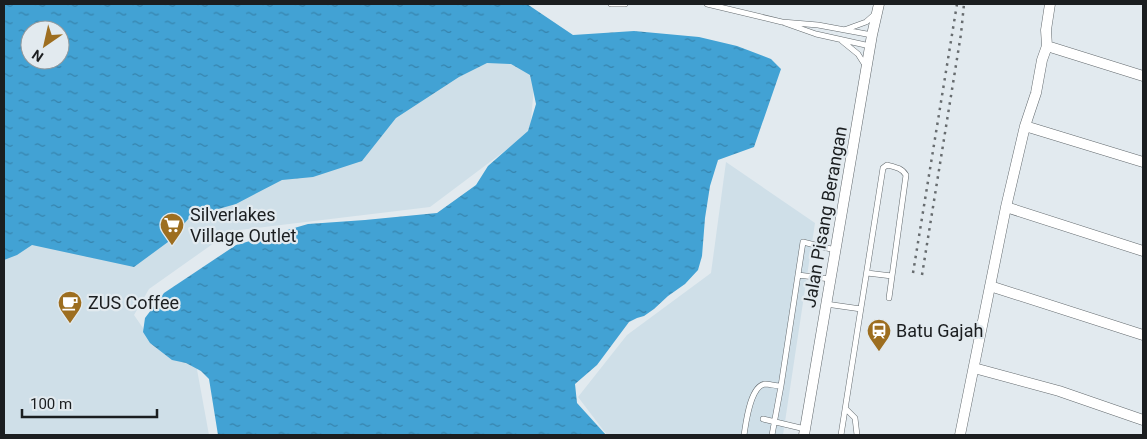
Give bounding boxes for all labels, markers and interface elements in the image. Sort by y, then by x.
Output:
north arrow [20,20,70,70]
text: N [29,46,46,65]
street label: Jalan Pisang Berangan [798,125,851,309]
place label: Silverlakes Village Outlet [190,204,297,246]
supermarket icon: Silverlakes Village Outlet [159,212,185,246]
cafe icon: ZUS Coffee [57,290,83,324]
place label: ZUS Coffee [88,292,179,313]
station icon: Batu Gajah [866,318,892,352]
place label: Batu Gajah [896,320,983,341]
scale bar [22,386,158,418]
text: 100 m [30,395,72,413]

